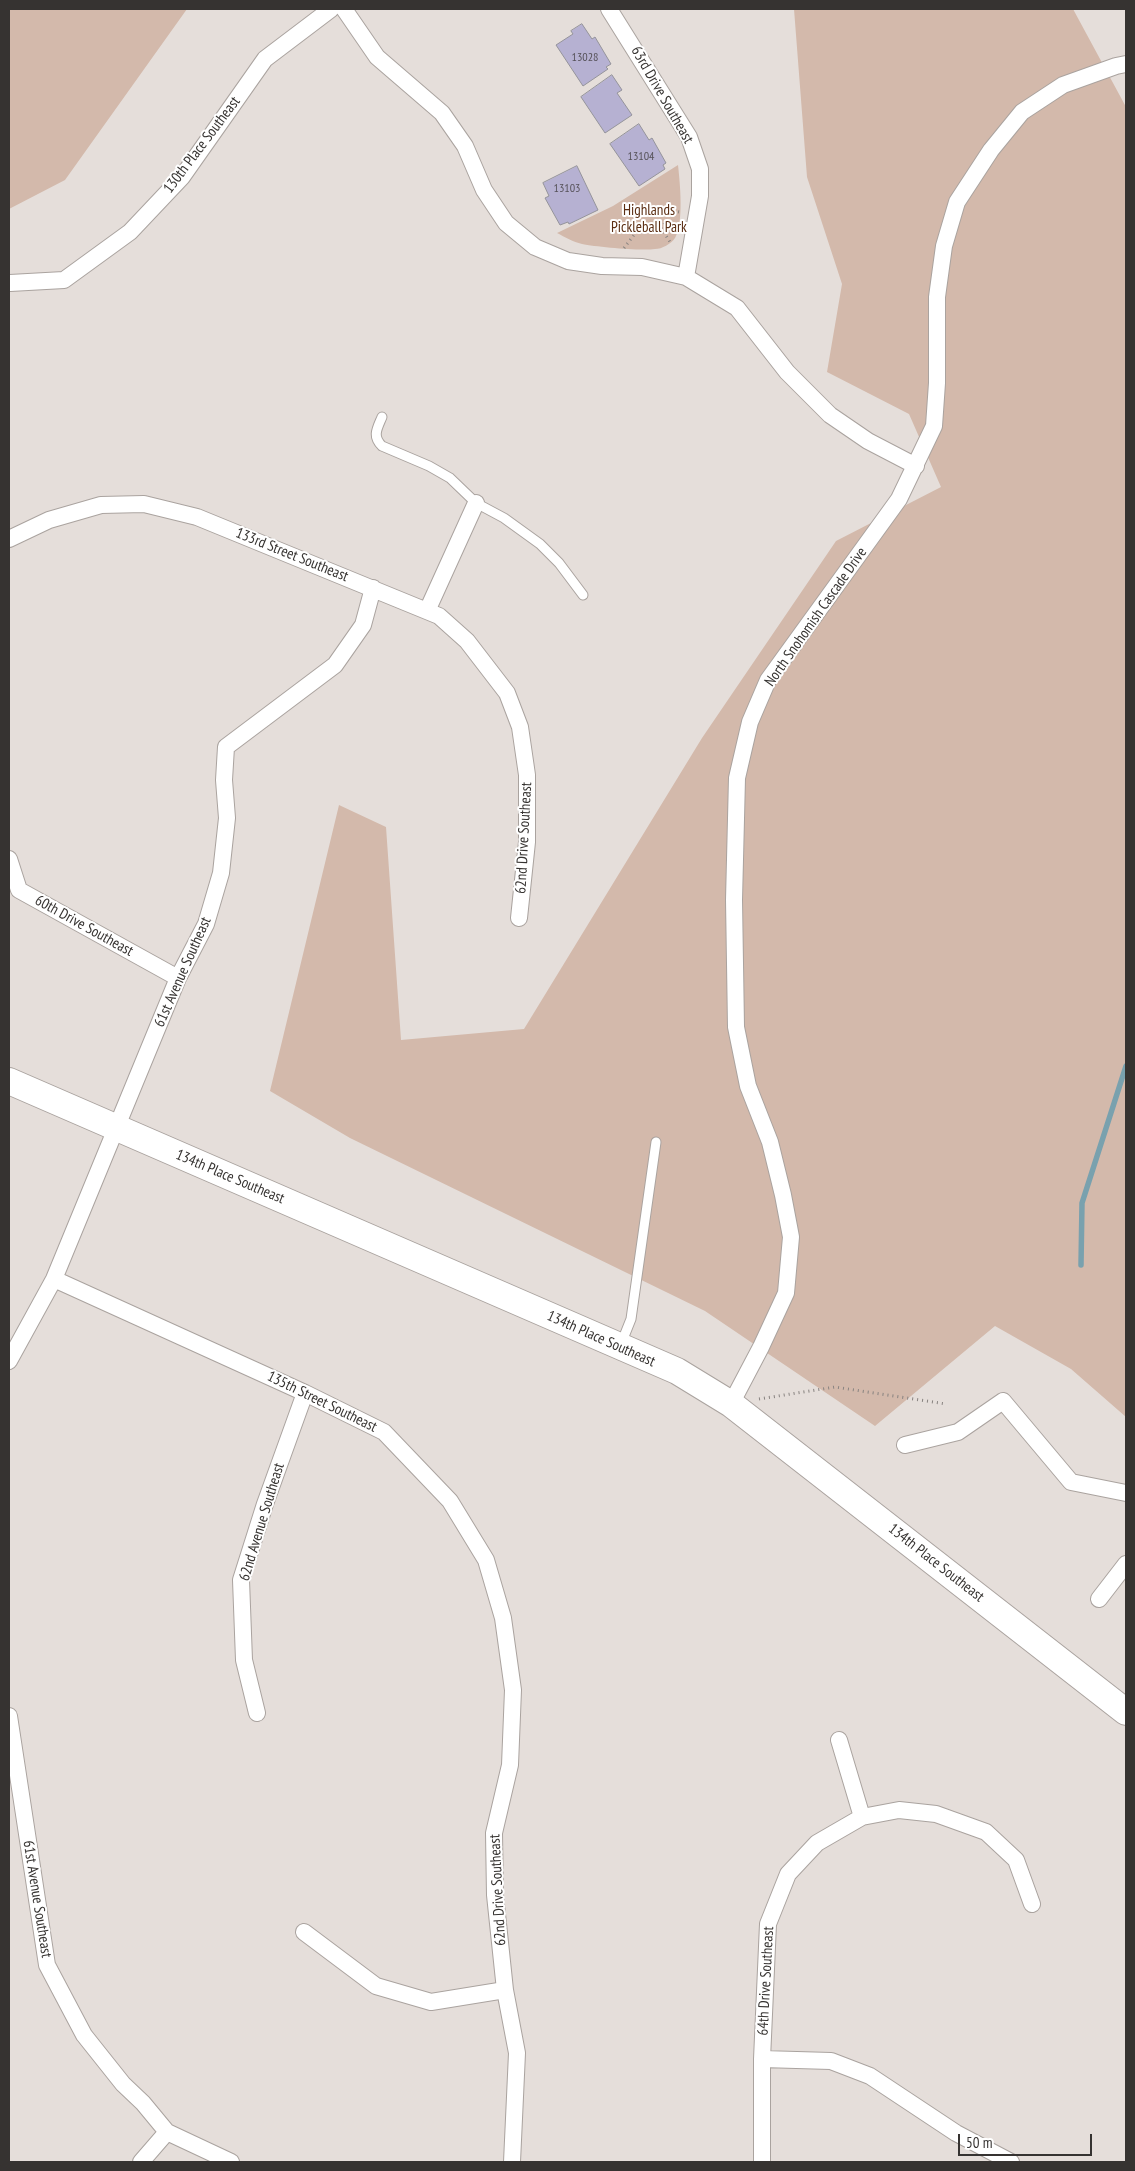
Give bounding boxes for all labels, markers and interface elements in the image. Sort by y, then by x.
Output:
street label: 63rd Drive Southeast [627,43,697,147]
house number: 13028 [572,51,598,65]
street label: 130th Place Southeast [160,93,244,197]
house number: 13104 [628,150,654,164]
house number: 13103 [554,182,580,196]
park label: Highlands Pickleball Park [611,202,687,237]
street label: 133rd Street Southeast [233,524,351,586]
street label: North Snohomish Cascade Drive [761,544,871,690]
street label: 62nd Drive Southeast [512,782,536,894]
street label: 60th Drive Southeast [32,892,136,960]
street label: 61st Avenue Southeast [151,914,215,1030]
street label: 134th Place Southeast [173,1146,287,1208]
street label: 134th Place Southeast [544,1307,658,1371]
street label: 135th Street Southeast [264,1368,380,1436]
street label: 62nd Avenue Southeast [236,1461,288,1583]
street label: 134th Place Southeast [885,1520,987,1606]
street label: 62nd Drive Southeast [486,1834,510,1946]
street label: 61st Avenue Southeast [19,1839,55,1959]
street label: 64th Drive Southeast [754,1926,778,2036]
scale bar [960,2124,1094,2156]
text: 50 m [966,2133,992,2152]

